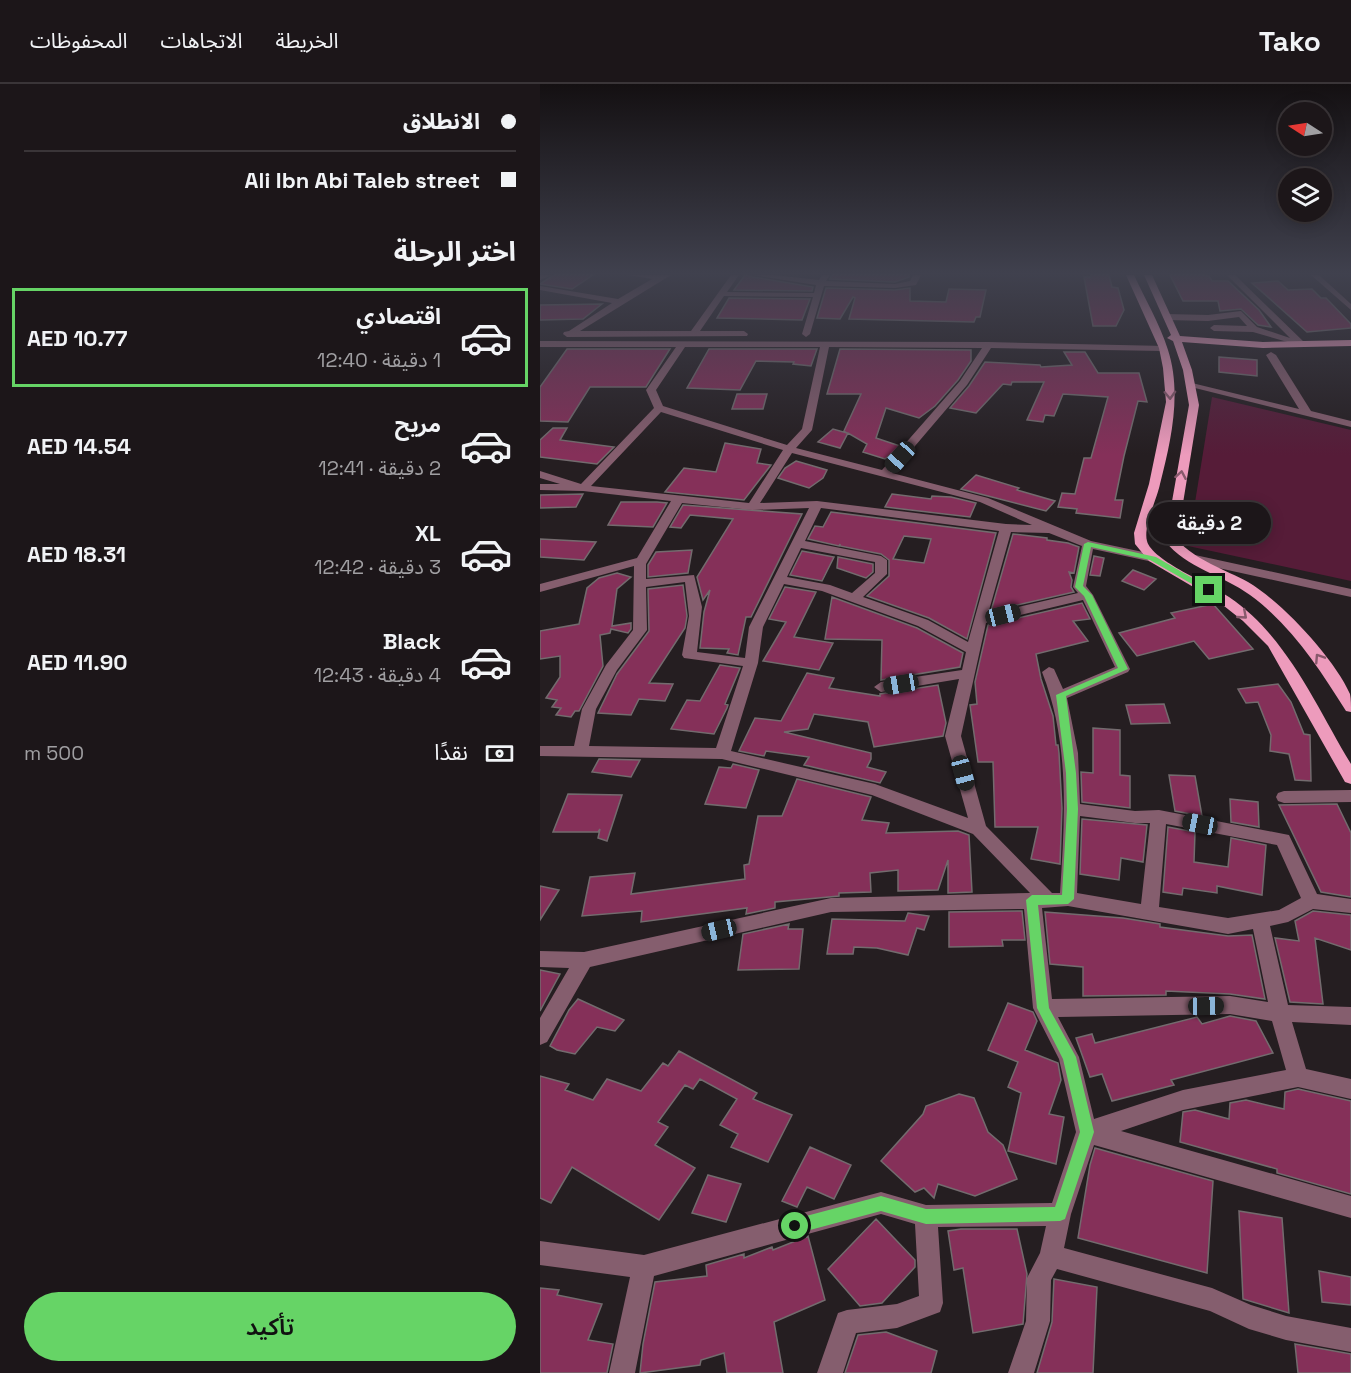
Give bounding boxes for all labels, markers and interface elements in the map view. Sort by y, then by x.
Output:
text: Tako [1259,23,1321,59]
text: المحفوظات [30,27,127,54]
text: الاتجاهات [160,27,242,54]
text: الخريطة [275,27,338,54]
north arrow [1278,102,1332,156]
map controls [1278,102,1332,222]
text: الانطلاق [403,107,480,135]
text: Ali Ibn Abi Taleb street [245,166,480,194]
button: layers [1278,168,1332,222]
text: اختر الرحلة [394,234,516,269]
text: اقتصادي [356,302,441,330]
icon: car [459,311,513,365]
text: AED 10.77 [27,324,128,352]
text: 1 دقيقة · 12:40 [317,347,441,373]
one-way arrow [1163,390,1176,399]
text: مريح [395,410,441,438]
icon: car [459,419,513,473]
text: AED 14.54 [27,432,131,460]
car [881,438,919,476]
text: 2 دقيقة · 12:41 [318,455,441,481]
one-way arrow [1175,471,1187,480]
callout: 2 دقيقة [1148,503,1270,545]
text: 2 دقيقة [1177,510,1242,536]
text: XL [415,519,441,547]
icon: car [459,527,513,581]
text: AED 18.31 [27,540,126,568]
text: 3 دقيقة · 12:42 [314,554,441,580]
route end [1195,576,1222,603]
car [983,602,1023,628]
one-way arrow [1236,608,1247,619]
text: Black [383,627,441,655]
icon: car [459,635,513,689]
text: AED 11.90 [27,648,128,676]
one-way arrow [1316,653,1327,664]
text: 4 دقيقة · 12:43 [314,662,441,688]
car [882,672,920,696]
icon: cash [483,737,516,770]
text: نقدًا [434,738,468,766]
text: 500 m [24,740,84,766]
car [950,753,976,793]
car [1181,812,1219,836]
car [699,917,739,943]
car [1188,997,1224,1015]
route start [781,1212,808,1239]
button: تأكيد [24,1292,516,1361]

